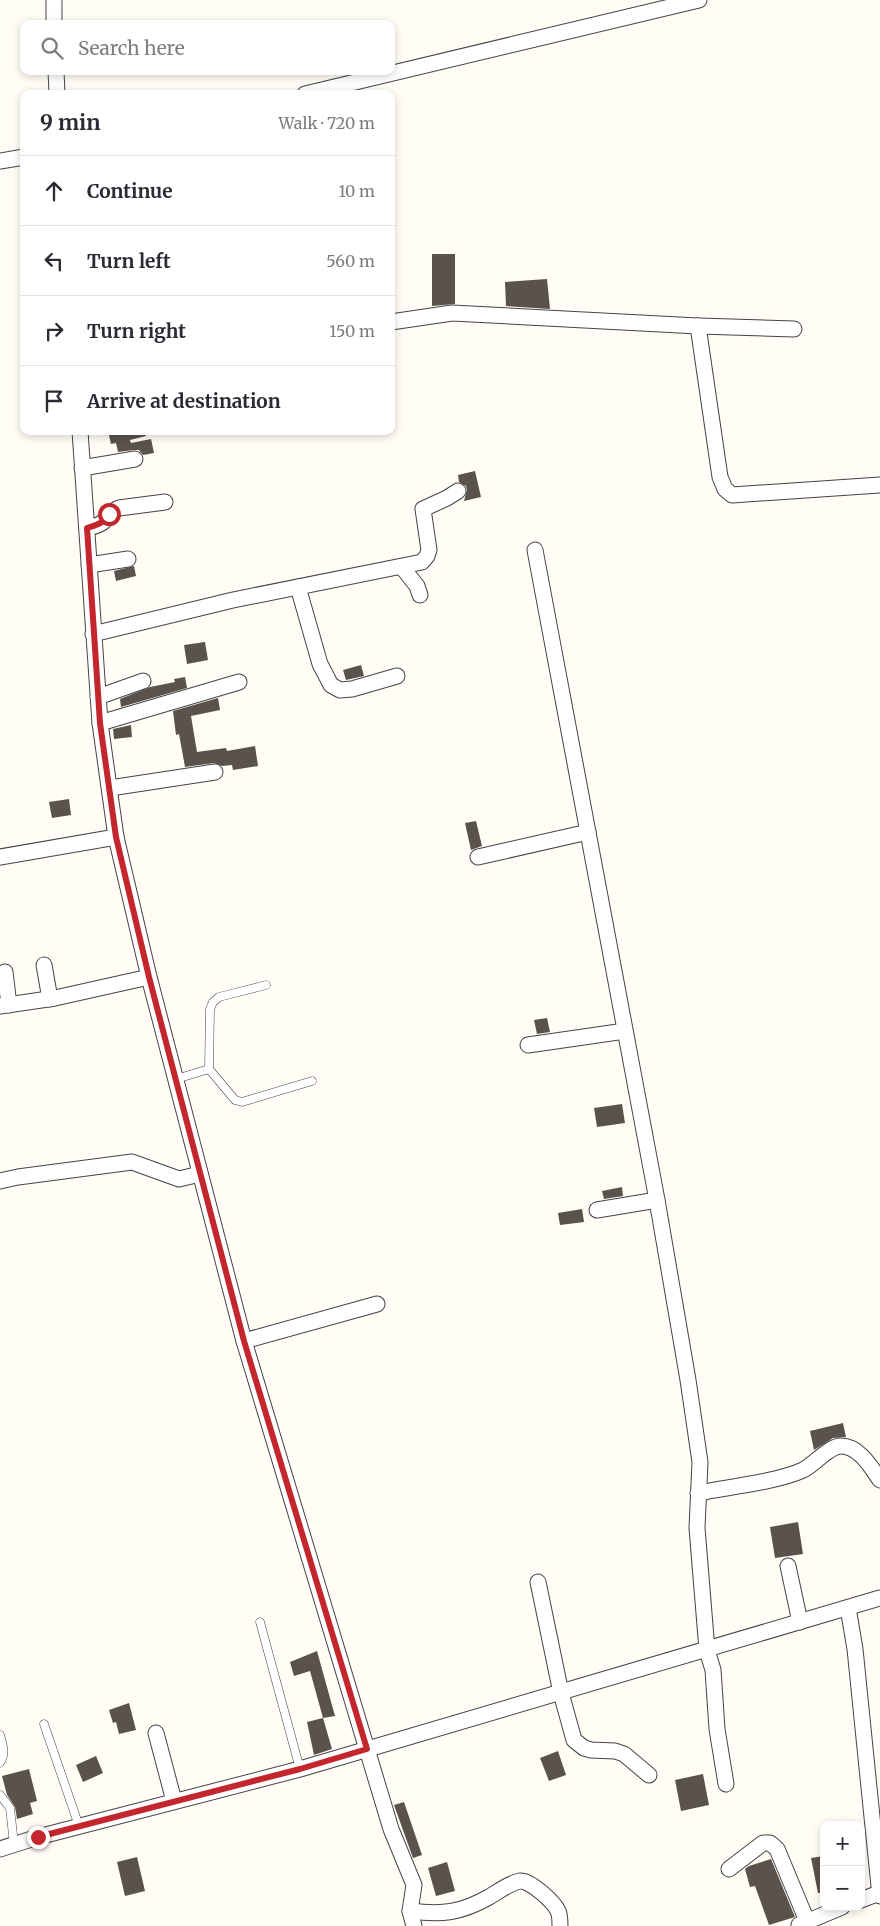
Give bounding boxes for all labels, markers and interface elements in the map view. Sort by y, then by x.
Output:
search box [20,20,395,75]
icon: search [38,34,66,62]
text: Search here [78,36,185,60]
text: 9 min [40,109,100,136]
text: Walk · 720 m [278,113,375,133]
icon: ahead [40,177,68,205]
text: Continue [87,179,173,203]
text: 10 m [338,181,375,201]
icon: left [40,247,68,275]
text: Turn left [87,249,171,273]
text: 560 m [326,251,375,271]
icon: right [40,317,68,345]
text: Turn right [87,319,186,343]
text: 150 m [329,321,375,341]
icon: arrive [40,387,68,415]
text: Arrive at destination [87,389,281,413]
route start [98,503,121,526]
map controls [820,1821,865,1911]
button: + [820,1821,865,1866]
route end [27,1826,50,1849]
button: − [820,1866,865,1911]

